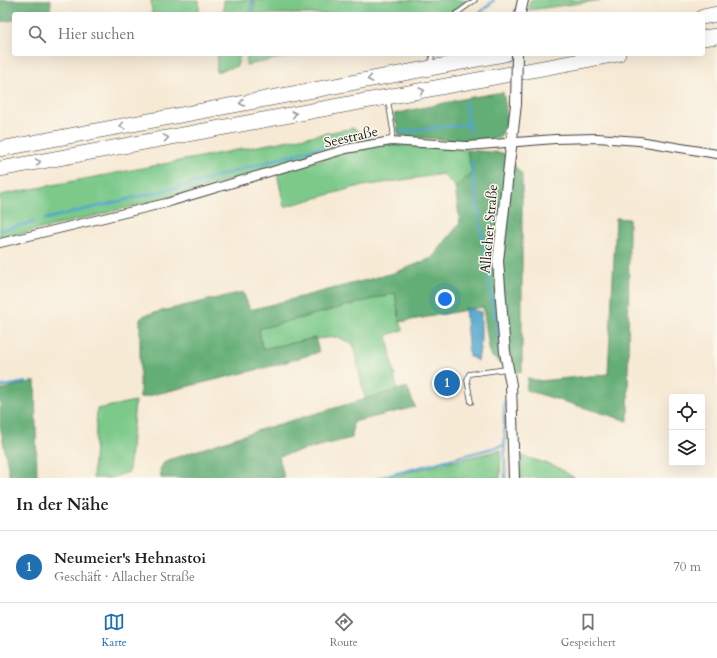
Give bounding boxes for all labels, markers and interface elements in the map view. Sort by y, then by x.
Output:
search box [12,12,705,56]
icon: search [26,23,48,45]
text: Hier suchen [58,24,135,44]
one-way arrow [367,74,373,83]
one-way arrow [419,87,425,95]
one-way arrow [239,98,245,107]
one-way arrow [291,111,297,119]
one-way arrow [119,121,125,129]
street label: Seestraße [322,122,380,152]
one-way arrow [163,134,169,143]
one-way arrow [35,158,41,166]
street label: Allacher Straße [476,183,502,275]
your location [435,289,455,309]
pin: 1 [434,368,460,398]
map controls [669,394,705,466]
button: locate [669,394,705,430]
button: layers [669,430,705,466]
text: In der Nähe [16,493,109,516]
text: Neumeier's Hehnastoi [54,548,206,568]
text: 1 [26,558,32,576]
text: 70 m [673,558,701,576]
text: Geschäft · Allacher Straße [54,568,195,586]
tab: Karte [101,611,127,650]
tab: Route [330,611,358,650]
tab: Gespeichert [561,611,616,650]

